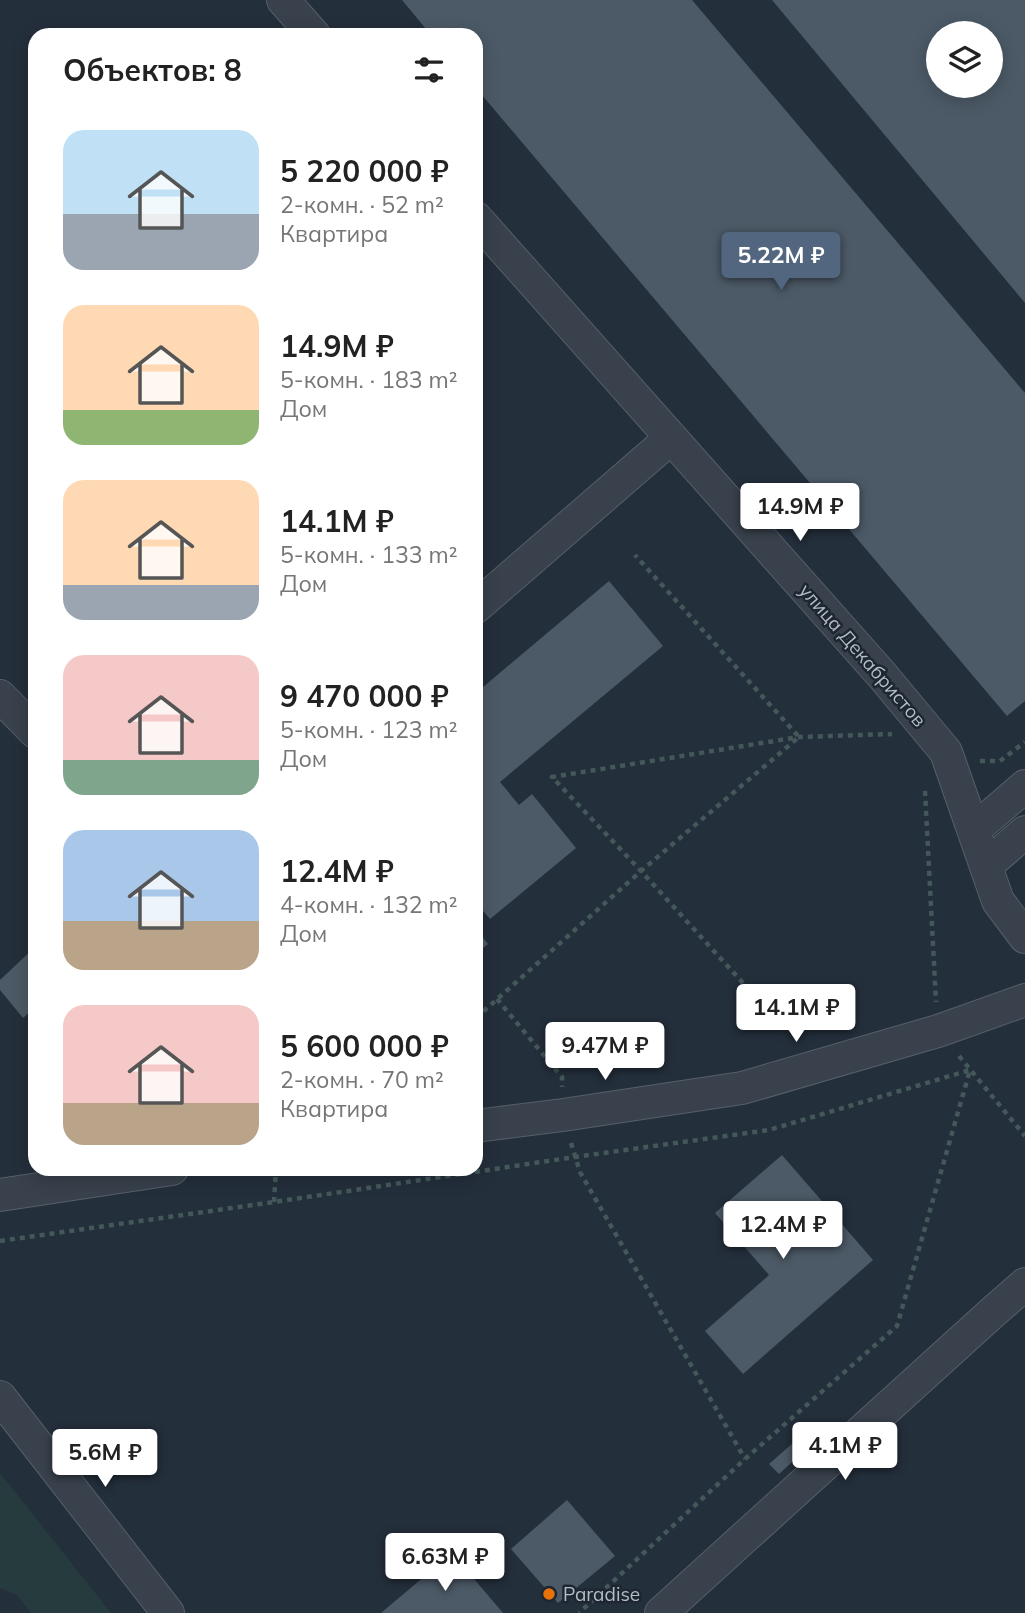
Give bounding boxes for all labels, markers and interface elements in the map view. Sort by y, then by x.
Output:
map controls [926,21,1003,98]
button: layers [926,21,1003,98]
text: Объектов: 8 [63,51,242,89]
icon: filters [410,51,448,89]
text: 5 220 000 ₽ [280,152,449,190]
icon: home [119,158,203,242]
text: 2-комн. · 52 m² [280,190,444,219]
text: Квартира [280,219,388,248]
pin: 5.22M ₽ [716,232,846,292]
text: 5.22M ₽ [737,240,825,269]
text: 14.9M ₽ [280,327,394,365]
icon: home [119,333,203,417]
text: 5-комн. · 183 m² [280,365,458,394]
text: Дом [280,394,327,423]
pin: 14.9M ₽ [735,484,865,543]
text: 14.9M ₽ [756,491,844,520]
text: 14.1M ₽ [280,502,394,540]
icon: home [119,508,203,592]
text: 5-комн. · 133 m² [280,540,458,569]
text: Дом [280,569,327,598]
street label: улица Декабристов [794,579,932,731]
text: 9 470 000 ₽ [280,677,449,715]
icon: home [119,683,203,767]
text: 5-комн. · 123 m² [280,715,458,744]
text: Дом [280,744,327,773]
text: 12.4M ₽ [280,852,394,890]
icon: home [119,858,203,942]
text: 4-комн. · 132 m² [280,890,458,919]
text: Дом [280,919,327,948]
pin: 14.1M ₽ [731,984,861,1044]
text: 14.1M ₽ [752,992,840,1021]
pin: 9.47M ₽ [540,1023,670,1082]
text: 5 600 000 ₽ [280,1027,449,1065]
text: 9.47M ₽ [561,1030,649,1059]
icon: home [119,1033,203,1117]
text: 2-комн. · 70 m² [280,1065,444,1094]
text: Квартира [280,1094,388,1123]
pin: 12.4M ₽ [718,1202,848,1261]
text: 12.4M ₽ [739,1209,827,1238]
pin: 4.1M ₽ [788,1422,902,1482]
pin: 5.6M ₽ [48,1430,162,1489]
text: 4.1M ₽ [808,1430,882,1459]
text: 5.6M ₽ [68,1437,142,1466]
pin: 6.63M ₽ [380,1534,510,1593]
text: 6.63M ₽ [401,1541,489,1570]
place label: Paradise [563,1582,640,1606]
marker: Paradise [541,1586,557,1602]

